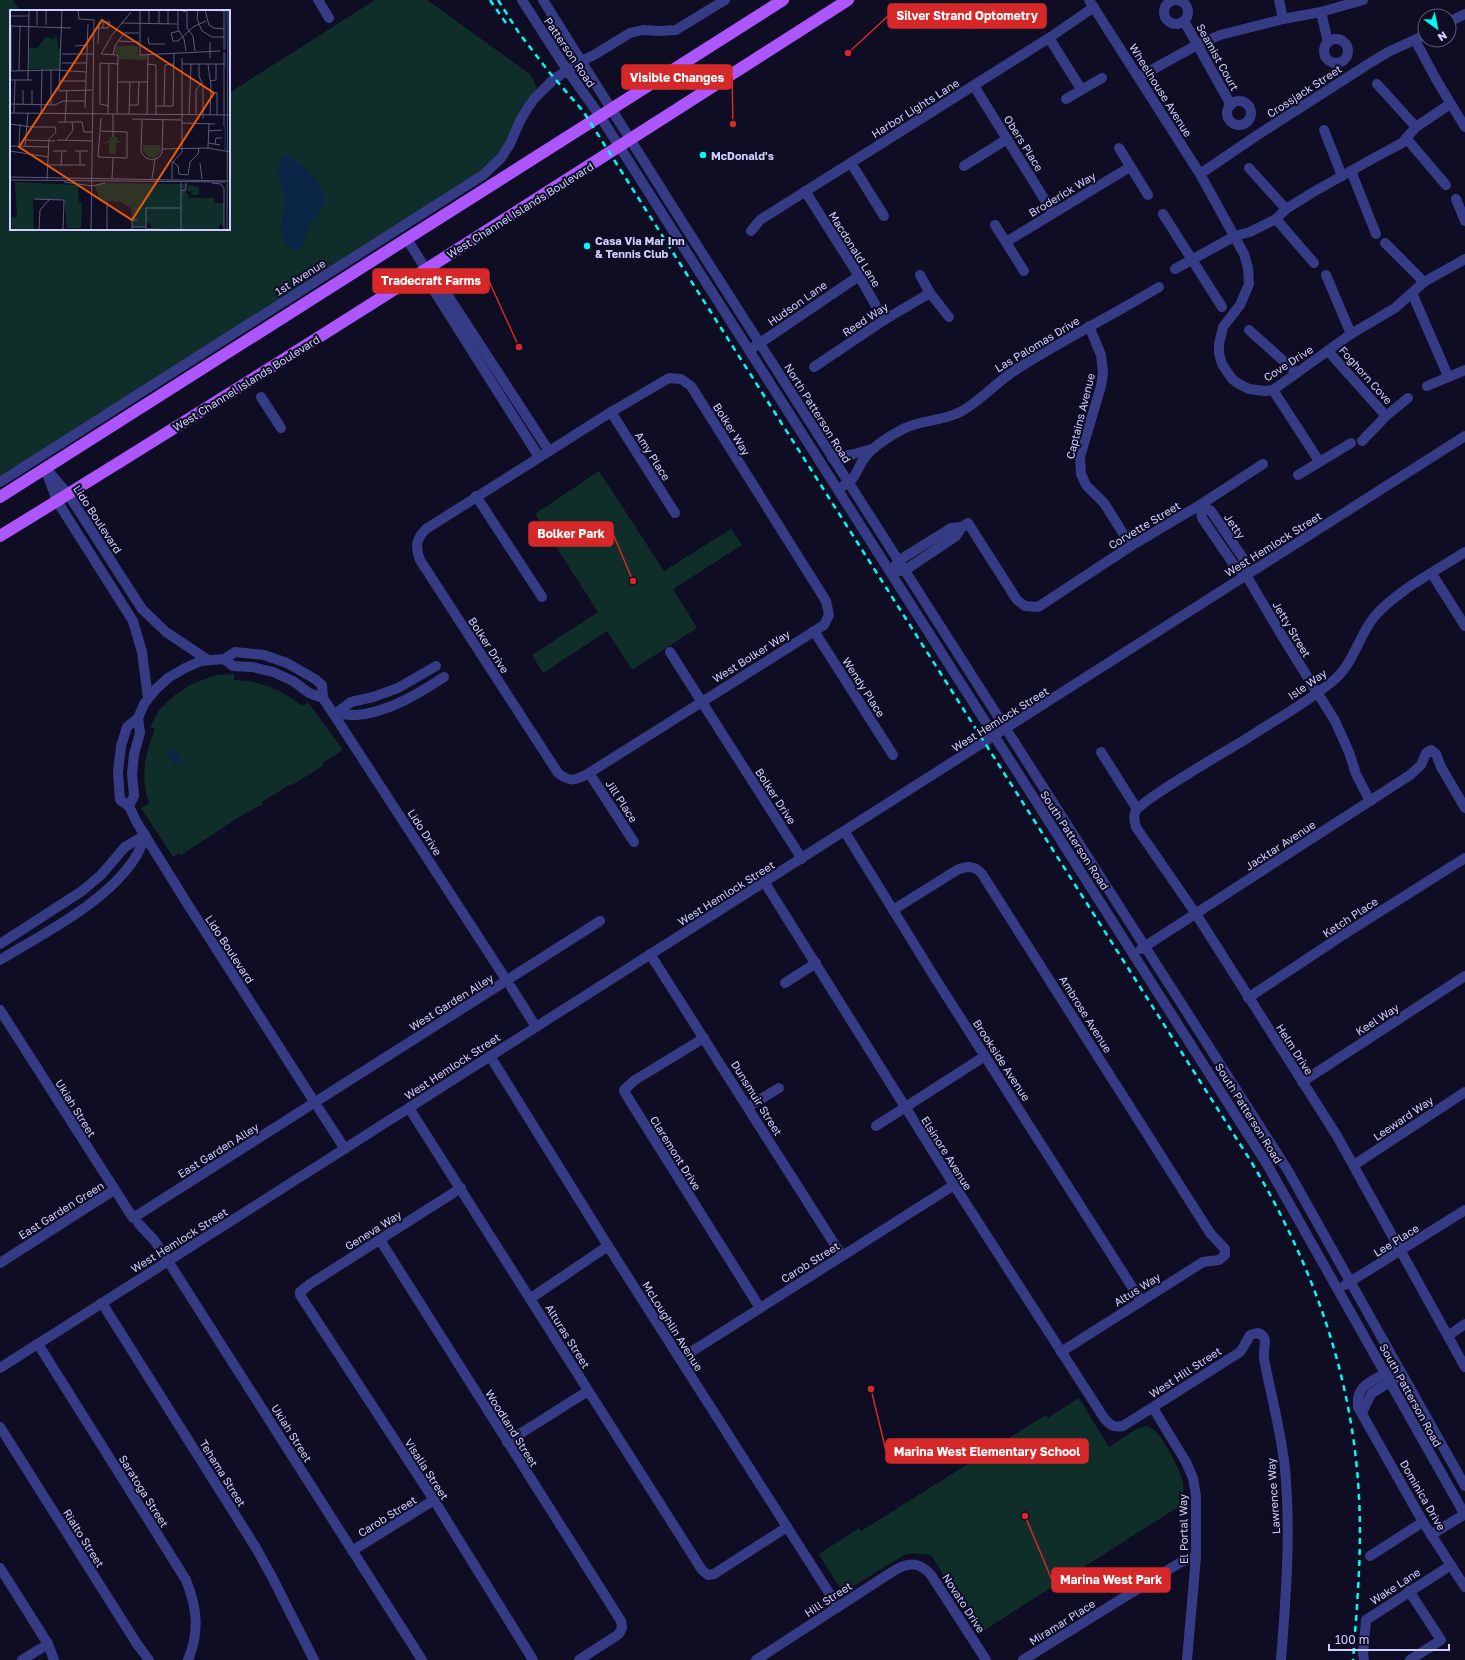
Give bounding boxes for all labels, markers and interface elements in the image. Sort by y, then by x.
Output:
callout: Silver Strand Optometry [888,4,1046,28]
text: Silver Strand Optometry [896,8,1039,23]
north arrow [1417,8,1457,48]
inset map [10,10,230,230]
street label: Patterson Road [542,15,598,89]
street label: Seamist Court [1194,21,1242,93]
text: N [1436,29,1450,45]
street label: Wheelhouse Avenue [1127,41,1195,139]
street label: Crossjack Street [1264,62,1344,120]
callout: Visible Changes [622,65,732,89]
text: Visible Changes [630,70,724,85]
street label: Harbor Lights Lane [869,76,961,140]
street label: Obers Place [1002,113,1046,173]
place label: McDonald's [711,149,774,162]
marker: McDonald's [698,150,708,160]
street label: West Channel Islands Boulevard [444,159,596,261]
street label: Broderick Way [1026,169,1098,219]
street label: Macdonald Lane [827,209,883,289]
place label: Casa Via Mar Inn & Tennis Club [595,234,685,260]
marker: Casa Via Mar Inn & Tennis Club [582,241,592,251]
street label: 1st Avenue [272,256,328,298]
callout: Tradecraft Farms [373,269,489,293]
text: Tradecraft Farms [381,273,481,288]
street label: Hudson Lane [765,278,829,328]
street label: Reed Way [840,299,890,339]
street label: Las Palomas Drive [992,314,1082,374]
street label: West Channel Islands Boulevard [170,332,322,434]
street label: Cove Drive [1261,342,1315,384]
street label: Foghorn Cove [1337,343,1395,407]
street label: North Patterson Road [782,361,854,465]
street label: Captains Avenue [1063,372,1097,460]
street label: Bolker Way [711,400,753,458]
street label: Amy Place [633,429,673,483]
street label: Lido Boulevard [71,483,125,555]
street label: Corvette Street [1106,498,1182,552]
street label: West Hemlock Street [1222,509,1324,579]
street label: Jetty [1222,511,1248,541]
callout: Bolker Park [529,522,613,546]
text: Bolker Park [537,526,605,541]
street label: Jetty Street [1270,599,1314,659]
street label: Bolker Drive [466,615,512,675]
street label: West Bolker Way [710,627,792,685]
street label: Wendy Place [840,655,888,719]
street label: Isle Way [1285,666,1329,702]
street label: West Hemlock Street [949,684,1051,754]
street label: Bolker Drive [753,766,799,826]
street label: Jill Place [603,777,641,825]
street label: South Patterson Road [1038,788,1112,892]
street label: Lido Drive [405,806,445,858]
street label: Jacktar Avenue [1242,817,1318,873]
street label: West Hemlock Street [675,858,777,928]
street label: Ketch Place [1320,894,1380,940]
street label: Lido Boulevard [203,913,257,985]
street label: West Garden Alley [407,971,495,1033]
street label: Ambrose Avenue [1057,973,1115,1055]
street label: Keel Way [1353,1000,1401,1038]
street label: Brookside Avenue [971,1017,1033,1103]
street label: Helm Drive [1274,1021,1316,1077]
street label: West Hemlock Street [402,1030,502,1102]
street label: Dunsmuir Street [729,1058,785,1138]
street label: South Patterson Road [1213,1061,1285,1165]
street label: Ukiah Street [53,1077,99,1139]
street label: Leeward Way [1370,1093,1436,1143]
street label: Claremont Drive [648,1113,704,1193]
street label: Elsinore Avenue [919,1114,975,1192]
street label: East Garden Alley [175,1120,261,1180]
street label: East Garden Green [16,1179,106,1241]
street label: West Hemlock Street [128,1205,230,1275]
street label: Geneva Way [342,1207,404,1253]
street label: Lee Place [1371,1221,1421,1259]
street label: Carob Street [778,1239,842,1285]
street label: Altus Way [1111,1270,1163,1308]
street label: McLoughlin Avenue [640,1279,706,1373]
street label: Alturas Street [543,1302,593,1370]
street label: South Patterson Road [1377,1341,1445,1449]
street label: West Hill Street [1147,1344,1223,1400]
street label: Woodland Street [483,1387,541,1469]
street label: Ukiah Street [269,1402,315,1464]
street label: Visalia Street [402,1436,452,1502]
street label: Tehama Street [197,1437,249,1509]
callout: Marina West Elementary School [886,1439,1088,1463]
text: Marina West Elementary School [894,1444,1080,1459]
street label: Saratoga Street [117,1452,171,1530]
street label: Lawrence Way [1264,1458,1282,1534]
street label: Dominica Drive [1398,1458,1448,1532]
street label: Carob Street [355,1493,419,1539]
street label: El Portal Way [1176,1494,1190,1564]
street label: Rialto Street [61,1506,107,1570]
street label: Wake Lane [1367,1565,1423,1607]
callout: Marina West Park [1052,1568,1170,1592]
street label: Novato Drive [940,1571,988,1635]
text: Marina West Park [1060,1572,1162,1587]
street label: Hill Street [802,1579,854,1619]
street label: Miramar Place [1027,1597,1097,1647]
scale bar [1329,1626,1449,1652]
text: 100 m [1335,1632,1369,1647]

